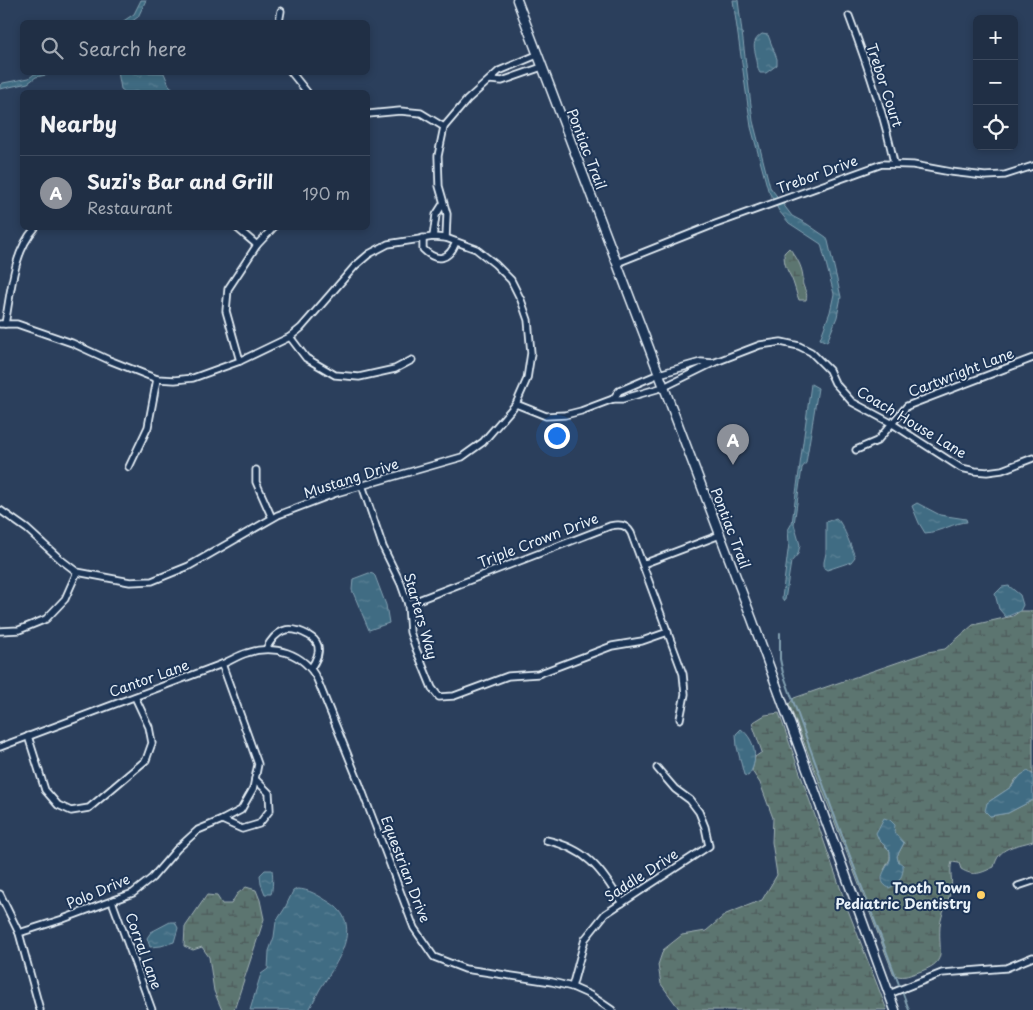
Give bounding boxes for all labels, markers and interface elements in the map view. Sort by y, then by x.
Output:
map controls [973,15,1018,150]
button: + [973,15,1018,60]
search box [20,20,370,75]
icon: search [38,34,66,62]
text: Search here [78,34,187,62]
street label: Trebor Court [862,40,909,130]
button: − [973,60,1018,105]
street label: Pontiac Trail [562,105,612,193]
button: locate [973,105,1018,150]
text: Nearby [40,107,117,139]
street label: Trebor Drive [774,150,860,198]
text: Suzi's Bar and Grill [87,167,273,195]
text: A [50,181,62,205]
text: 190 m [302,181,350,205]
text: Restaurant [87,195,173,219]
street label: Cartwright Lane [905,342,1017,402]
street label: Coach House Lane [853,381,971,463]
your location [544,423,570,449]
pin: A [717,424,749,465]
street label: Mustang Drive [301,453,401,503]
street label: Pontiac Trail [706,484,756,572]
street label: Triple Crown Drive [475,507,601,573]
street label: Starters Way [399,570,443,662]
street label: Cantor Lane [106,654,192,702]
street label: Equestrian Drive [376,812,436,926]
street label: Saddle Drive [600,843,682,907]
street label: Polo Drive [63,868,133,914]
place label: Tooth Town Pediatric Dentistry [835,877,971,914]
marker: Tooth Town Pediatric Dentistry [975,889,987,901]
street label: Corral Lane [120,910,168,993]

